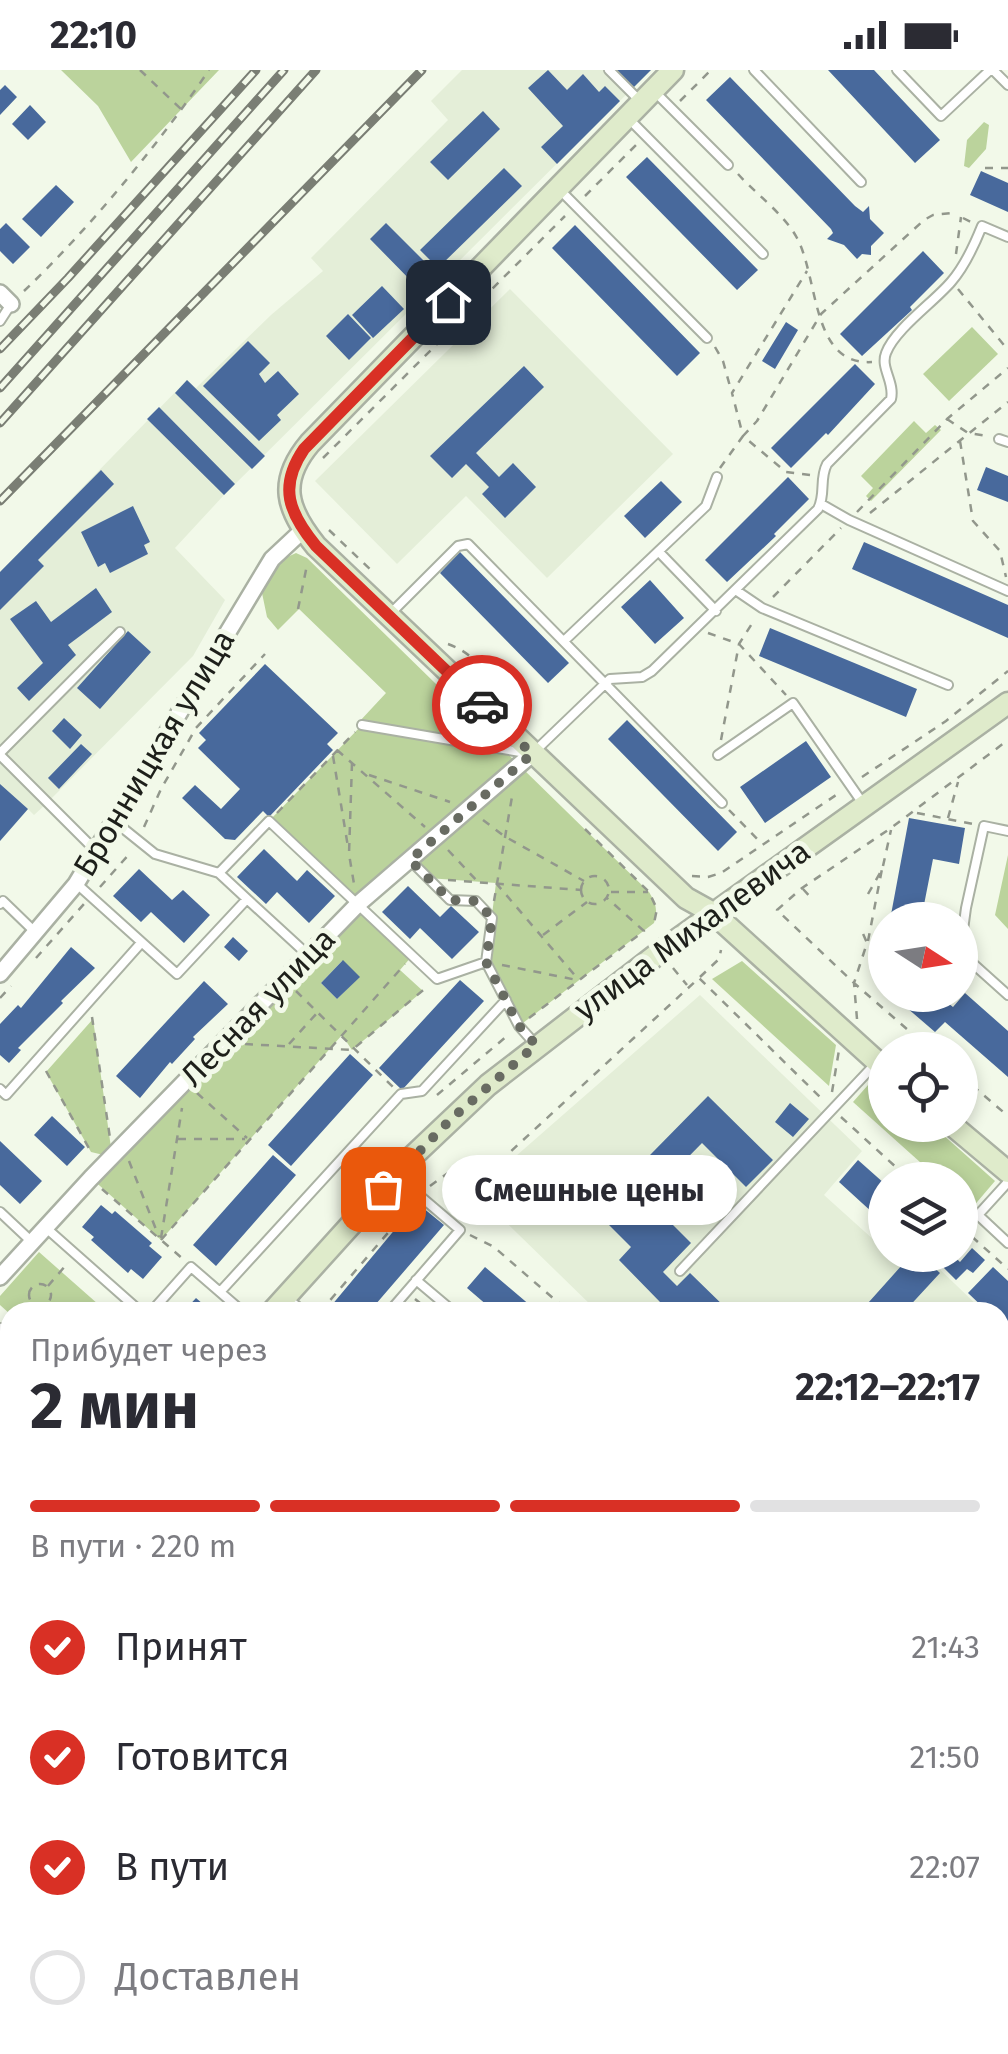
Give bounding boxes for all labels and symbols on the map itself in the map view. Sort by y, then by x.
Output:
pin [406,260,491,345]
street label: Бронницкая улица [65,623,243,883]
courier [432,655,532,755]
street label: улица Михалевича [567,832,817,1028]
north arrow [868,902,978,1012]
street label: Лесная улица [173,920,343,1094]
pin [341,1147,426,1232]
callout: Смешные цены [443,1154,738,1224]

